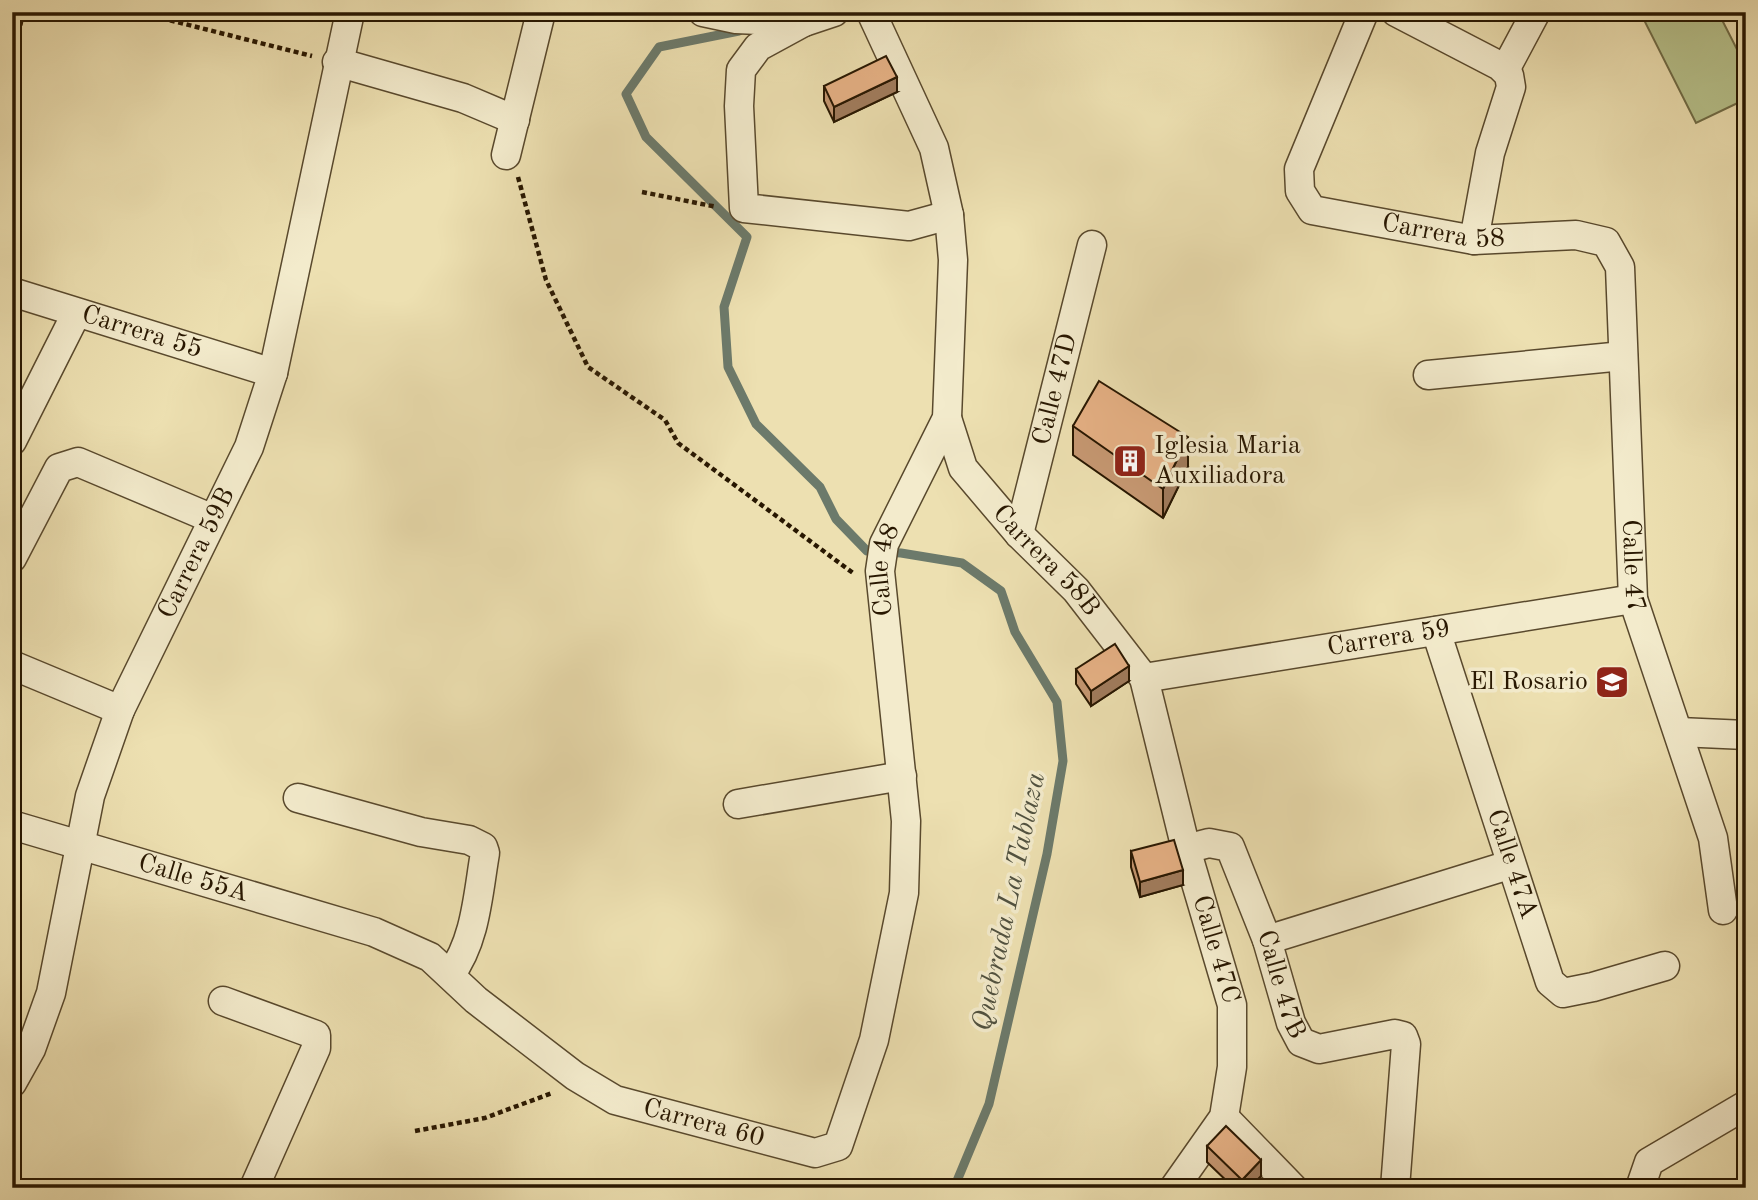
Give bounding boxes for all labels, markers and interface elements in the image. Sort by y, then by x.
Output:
street label: Carrera 58 [1380,210,1506,253]
street label: Carrera 55 [79,301,205,363]
street label: Calle 47D [1029,331,1082,448]
place label: Iglesia Maria Auxiliadora [1154,433,1301,489]
building icon: Iglesia Maria Auxiliadora [1111,442,1149,480]
street label: Carrera 59B [154,483,240,623]
street label: Carrera 58B [988,500,1104,621]
street label: Calle 48 [867,519,905,618]
street label: Calle 47 [1617,519,1650,616]
street label: Carrera 59 [1325,616,1452,661]
school or university icon: El Rosario [1593,663,1631,701]
place label: El Rosario [1470,669,1588,695]
water label: Quebrada La Tablaza [969,770,1051,1034]
street label: Calle 47A [1482,806,1542,922]
street label: Calle 55A [135,850,252,907]
street label: Calle 47C [1187,892,1244,1006]
street label: Calle 47B [1252,927,1310,1043]
street label: Carrera 60 [640,1095,767,1152]

